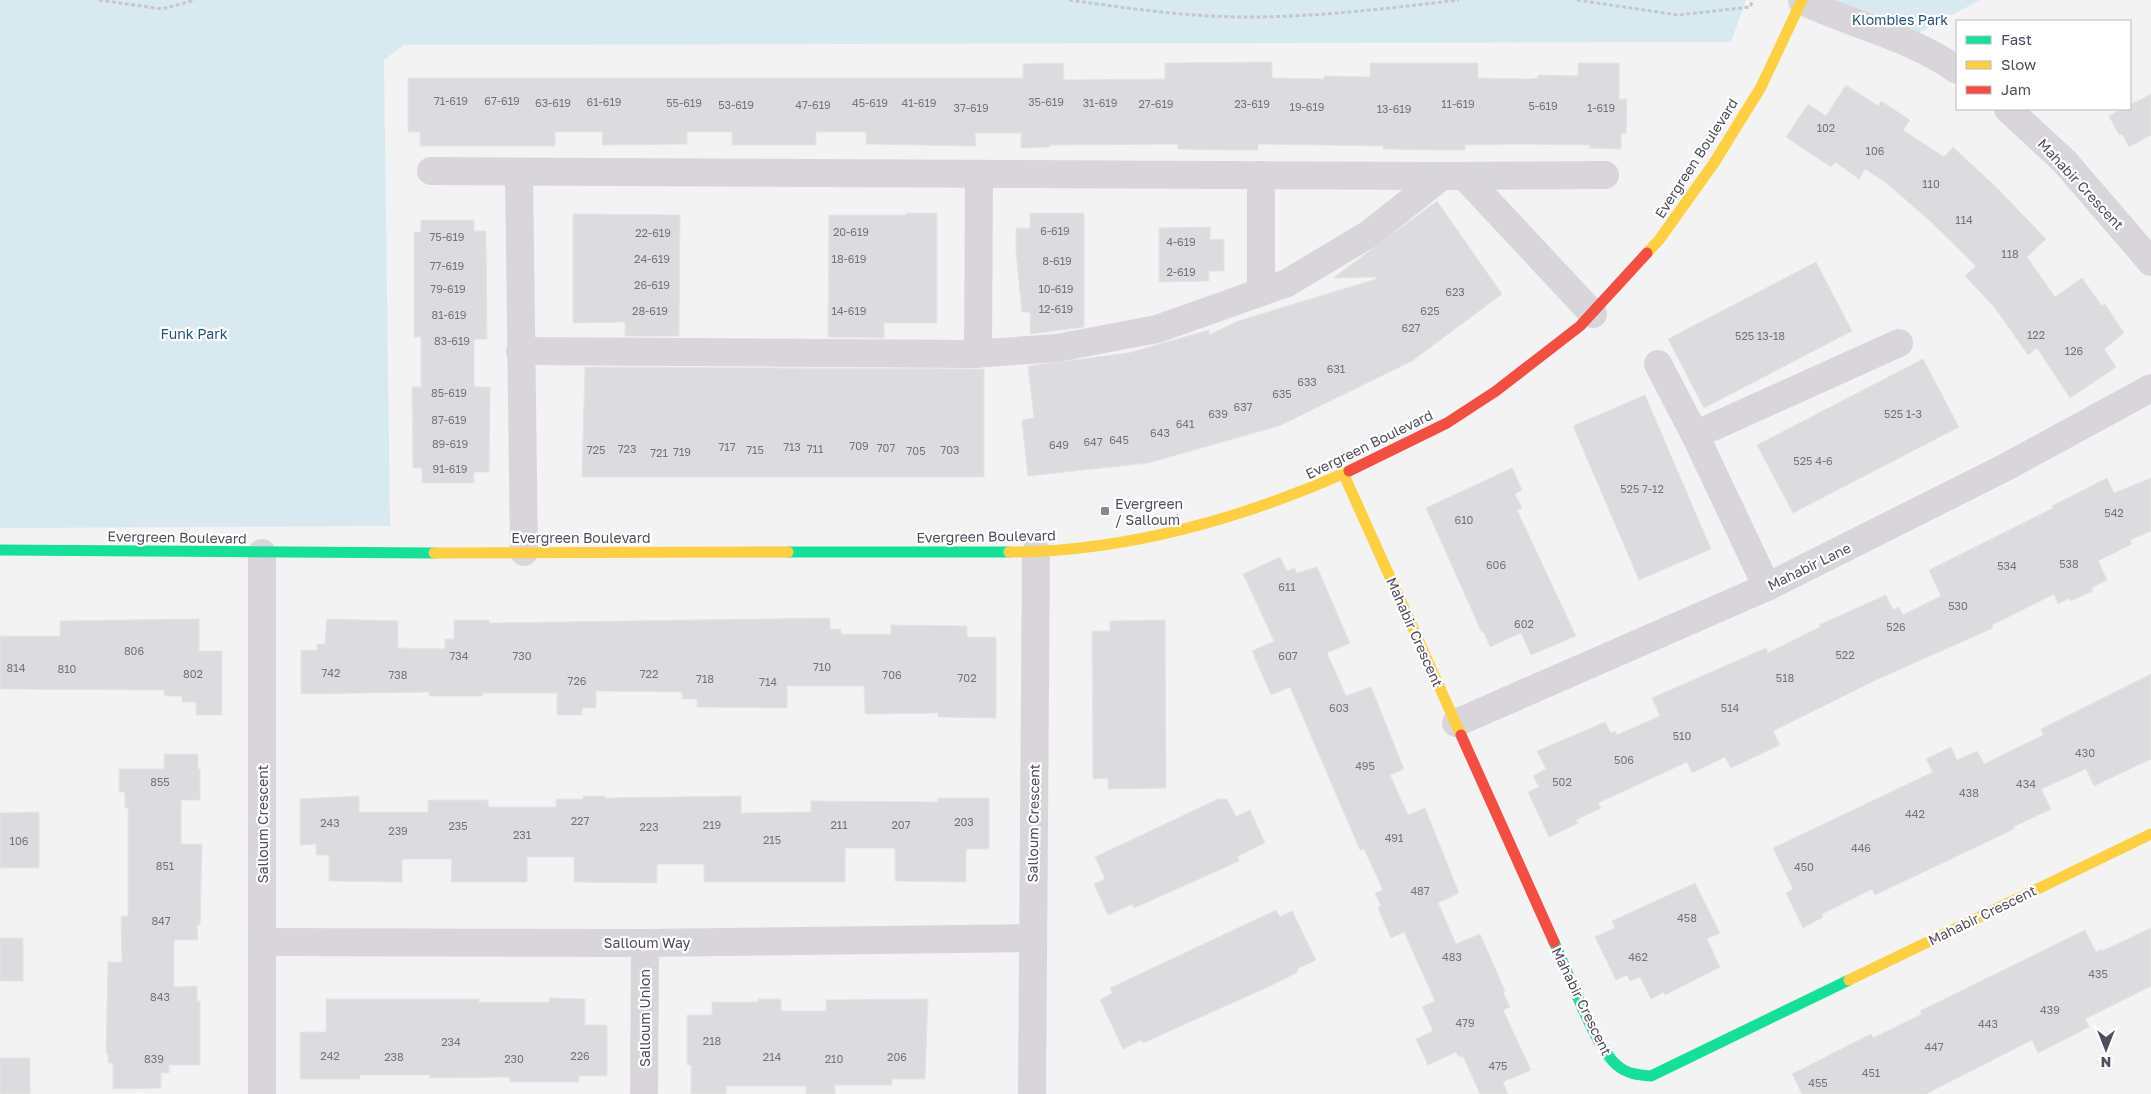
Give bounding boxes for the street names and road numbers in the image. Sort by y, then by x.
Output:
street label: Evergreen Boulevard [1651,95,1741,221]
street label: Mahabir Crescent [2035,135,2127,233]
street label: Evergreen Boulevard [1303,406,1435,482]
street label: Evergreen Boulevard [916,526,1056,546]
street label: Evergreen Boulevard [107,527,247,547]
street label: Evergreen Boulevard [511,529,651,546]
street label: Mahabir Lane [1765,539,1853,593]
street label: Mahabir Crescent [1383,575,1447,689]
street label: Salloum Crescent [1023,764,1043,882]
street label: Salloum Crescent [254,765,271,883]
street label: Mahabir Crescent [1925,881,2039,949]
street label: Salloum Way [604,934,691,951]
street label: Mahabir Crescent [1548,944,1616,1058]
street label: Salloum Union [636,969,653,1067]

